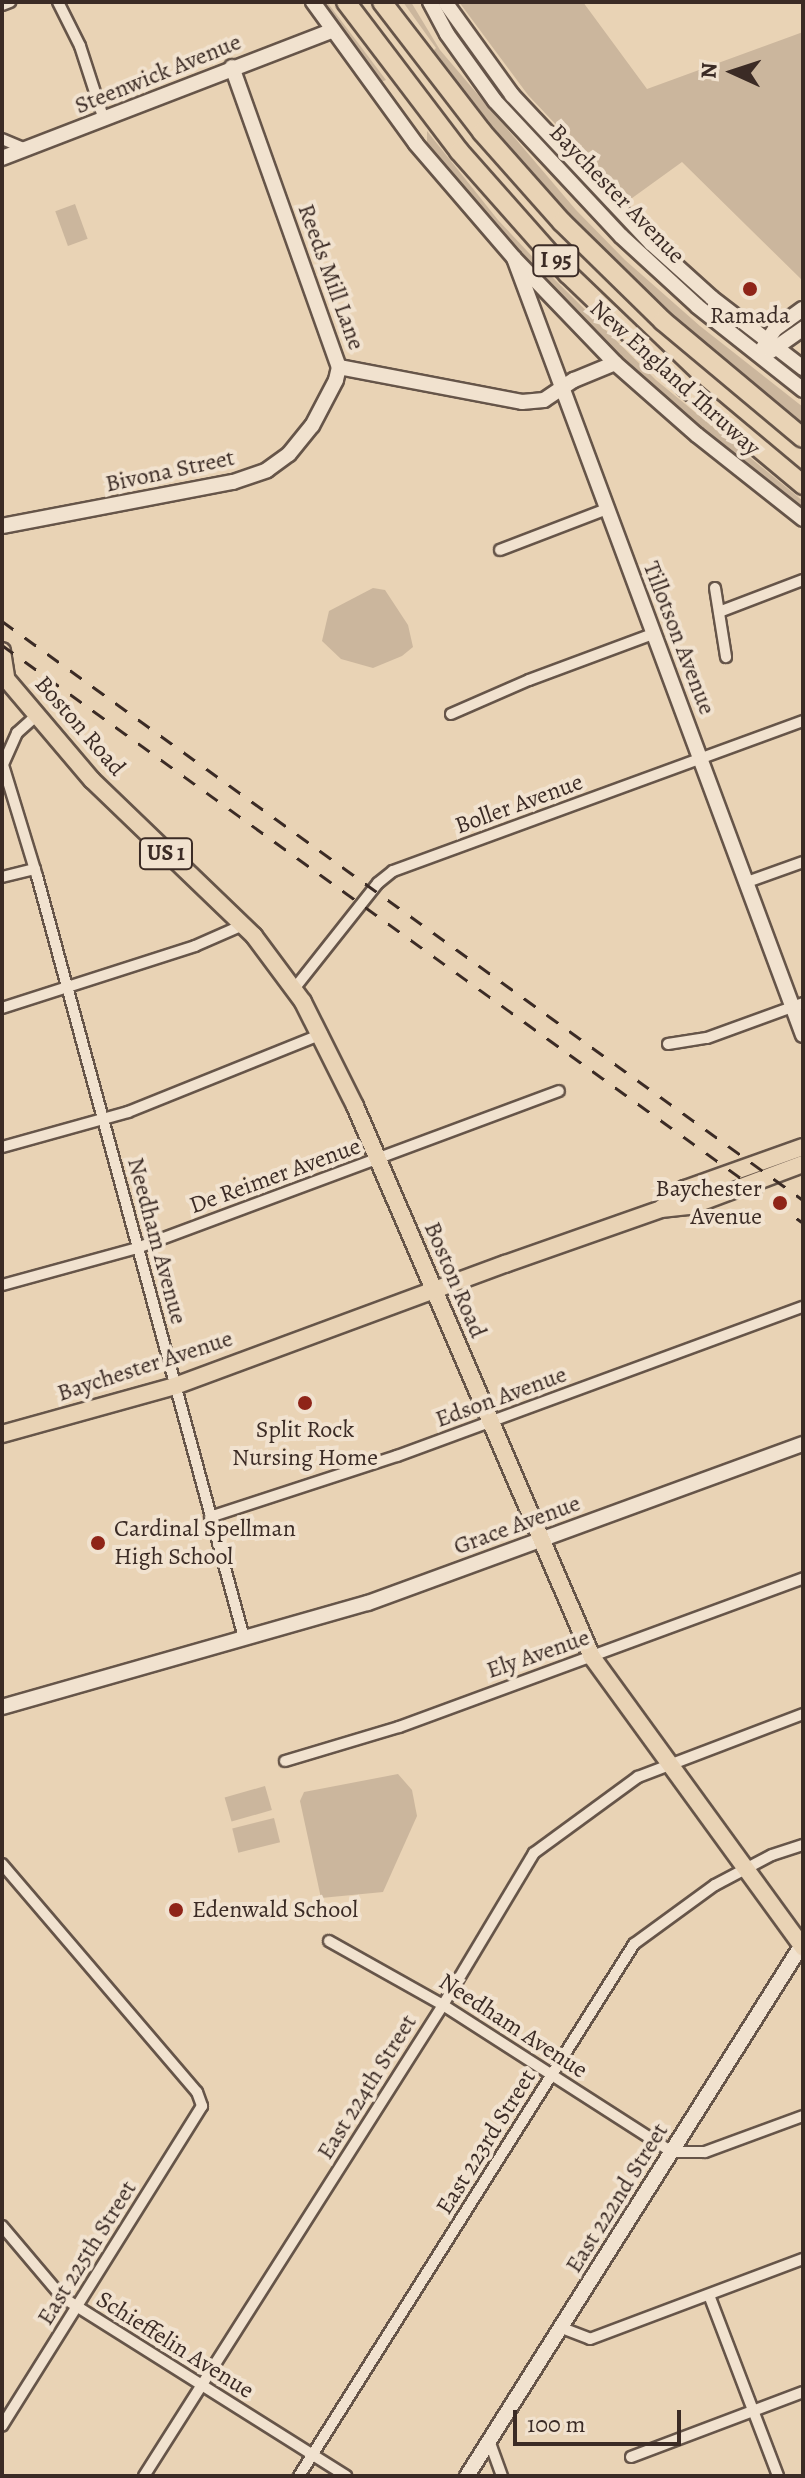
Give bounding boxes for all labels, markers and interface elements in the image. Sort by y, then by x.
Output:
street label: Steenwick Avenue [71,28,245,120]
north arrow [693,32,773,112]
text: N [694,62,724,80]
street label: Baychester Avenue [543,118,691,270]
street label: Reeds Mill Lane [291,200,371,354]
road number: I 95 [532,243,580,279]
marker: Ramada [741,280,759,298]
street label: New England Thruway [584,294,766,462]
place label: Ramada [710,302,790,330]
street label: Bivona Street [103,443,237,499]
street label: Tillotson Avenue [637,557,721,719]
street label: Boston Road [29,670,131,782]
street label: Boller Avenue [451,768,587,840]
road number: US 1 [138,836,194,872]
street label: De Reimer Avenue [186,1132,364,1220]
street label: Needham Avenue [121,1155,193,1327]
place label: Baychester Avenue [655,1175,762,1231]
marker: Baychester Avenue [769,1192,791,1214]
street label: Boston Road [418,1218,492,1342]
street label: Baychester Avenue [54,1324,236,1408]
street label: Edson Avenue [431,1360,571,1434]
marker: Split Rock Nursing Home [296,1394,314,1412]
place label: Split Rock Nursing Home [232,1416,378,1472]
street label: Grace Avenue [450,1489,584,1561]
place label: Cardinal Spellman High School [114,1515,296,1571]
marker: Cardinal Spellman High School [89,1534,107,1552]
street label: Ely Avenue [483,1623,593,1685]
place label: Edenwald School [192,1896,358,1924]
marker: Edenwald School [167,1901,185,1919]
street label: Needham Avenue [433,1967,593,2085]
street label: East 224th Street [311,2009,423,2165]
street label: East 223rd Street [430,2064,542,2220]
street label: East 222nd Street [559,2118,675,2278]
street label: East 225th Street [31,2175,143,2331]
street label: Schieffelin Avenue [91,2285,259,2405]
scale bar [517,2394,685,2444]
text: 100 m [527,2408,586,2440]

